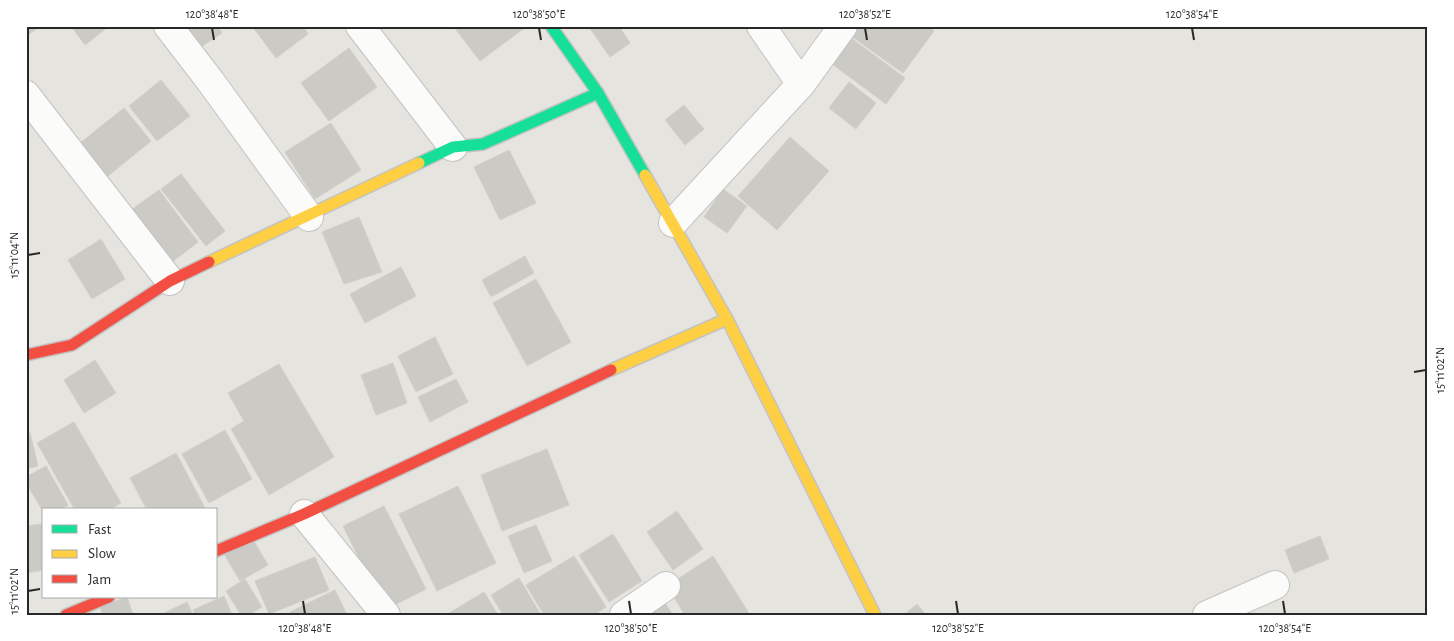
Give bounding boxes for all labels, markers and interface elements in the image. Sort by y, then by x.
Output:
text: 120°38'48"E [186,8,239,20]
text: 120°38'50"E [513,8,565,20]
text: 120°38'52"E [839,8,891,20]
text: 120°38'54"E [1166,8,1218,20]
text: 15°11'04"N [8,232,20,278]
text: 15°11'02"N [1434,347,1446,393]
legend [42,508,218,598]
text: Fast [88,522,112,537]
text: Slow [88,546,116,561]
text: 15°11'02"N [8,568,20,614]
text: Jam [88,572,111,587]
text: 120°38'48"E [279,622,332,634]
text: 120°38'50"E [605,622,657,634]
text: 120°38'52"E [932,622,984,634]
text: 120°38'54"E [1259,622,1311,634]

